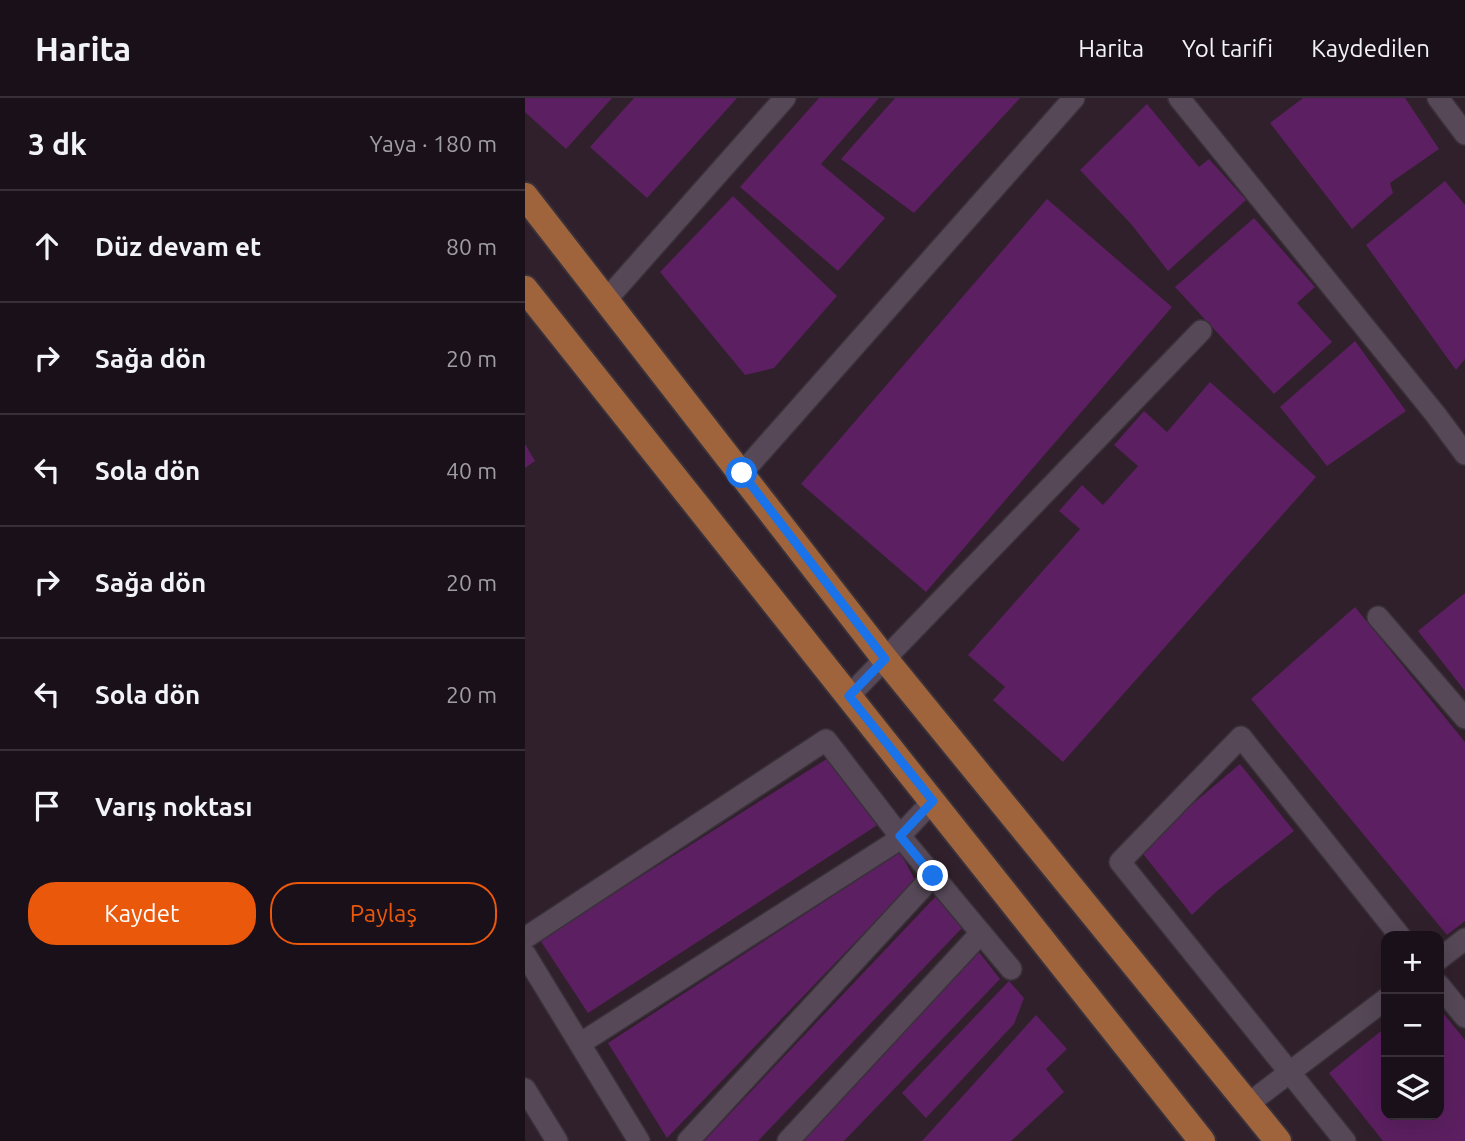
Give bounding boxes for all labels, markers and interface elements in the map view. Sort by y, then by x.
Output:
text: Harita [35,30,131,67]
text: Harita [1078,35,1144,62]
text: Yol tarifi [1182,35,1273,62]
text: Kaydedilen [1311,35,1430,62]
text: 3 dk [28,127,87,161]
text: Yaya · 180 m [370,131,497,156]
icon: ahead [28,227,66,265]
text: Düz devam et [95,232,261,261]
text: 80 m [446,234,497,259]
icon: right [28,339,66,377]
text: Sağa dön [95,344,206,373]
text: 20 m [446,346,497,371]
icon: left [28,451,66,489]
text: Sola dön [95,456,200,485]
route start [726,457,757,488]
text: 40 m [446,458,497,483]
icon: right [28,563,66,601]
text: Sağa dön [95,568,206,597]
text: 20 m [446,570,497,595]
icon: left [28,675,66,713]
text: Sola dön [95,680,200,709]
text: 20 m [446,682,497,707]
icon: arrive [28,787,66,825]
text: Varış noktası [95,792,252,821]
route end [917,860,948,891]
button: Kaydet [28,882,256,945]
button: Paylaş [270,882,497,945]
map controls [1381,931,1444,1120]
button: + [1381,931,1444,994]
button: − [1381,994,1444,1057]
button: layers [1381,1057,1444,1120]

